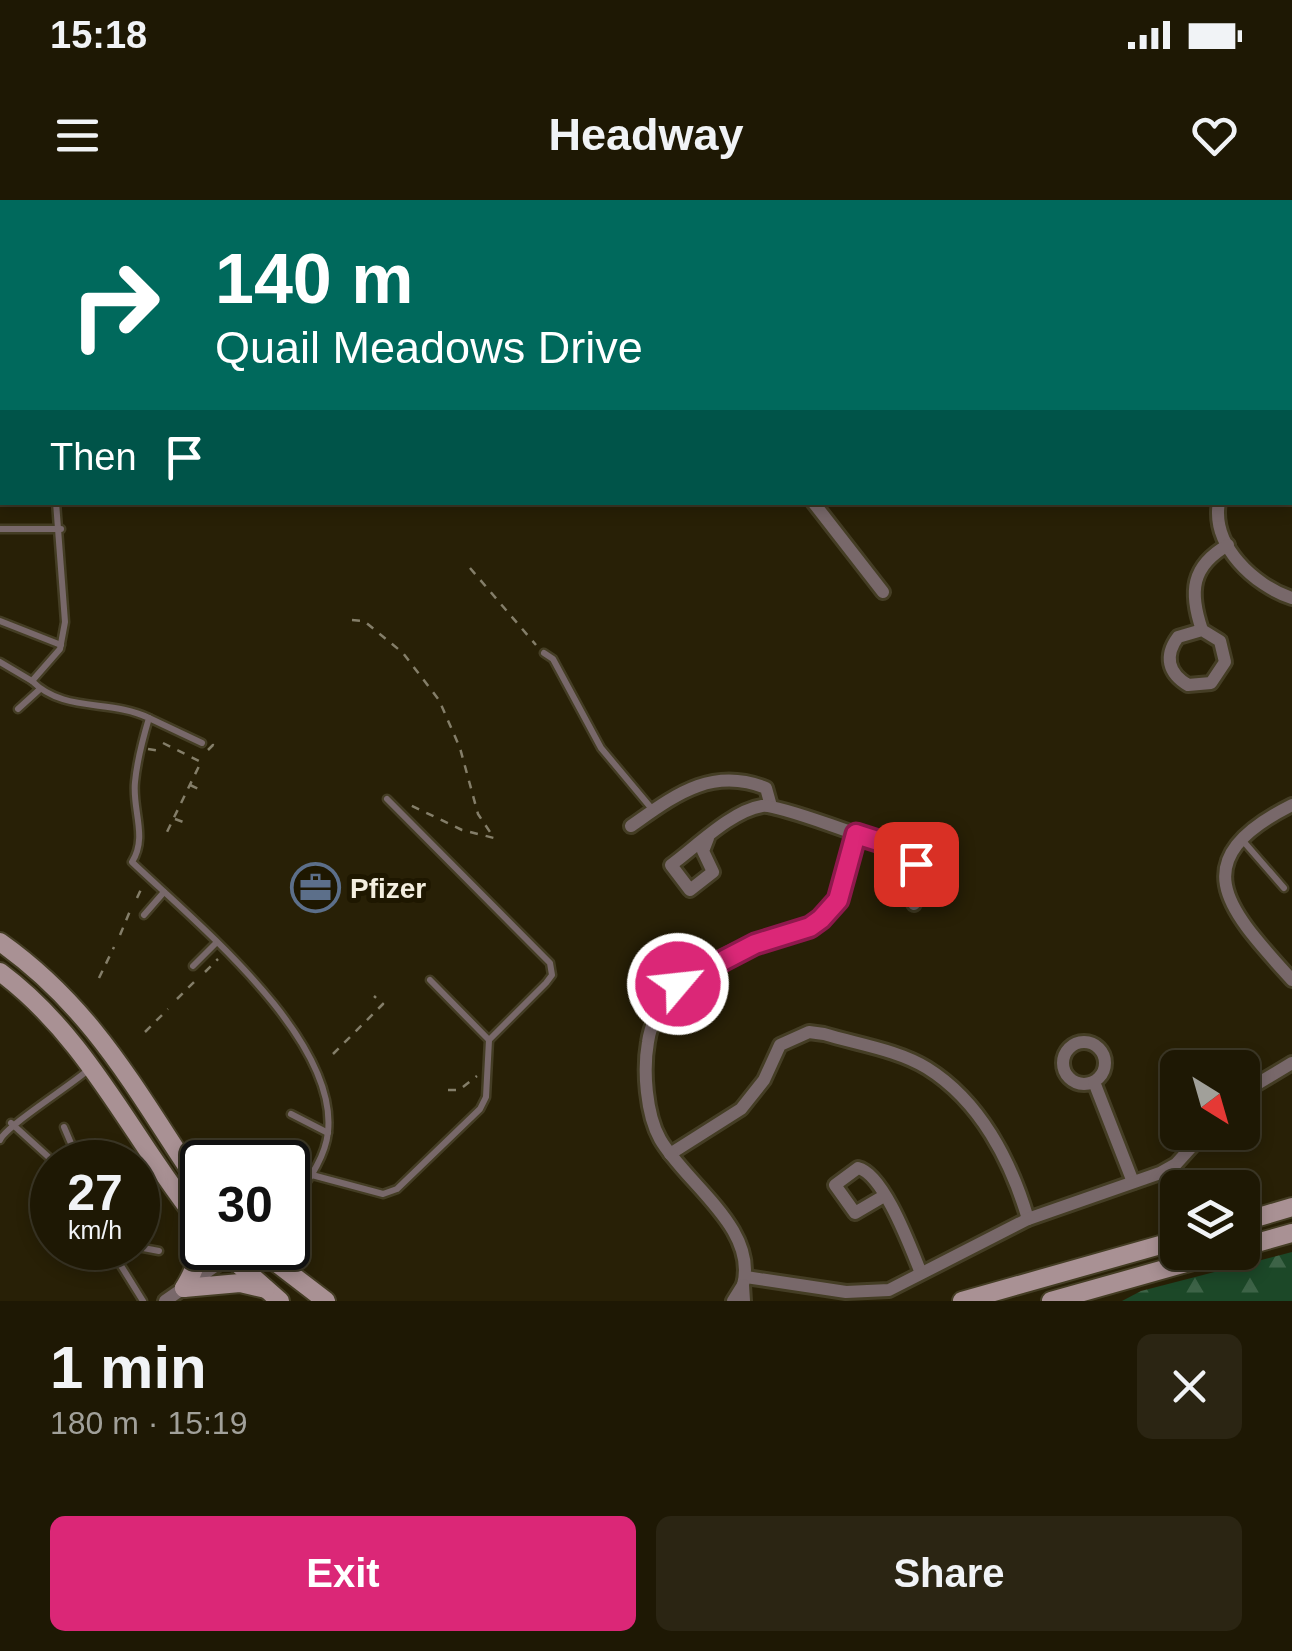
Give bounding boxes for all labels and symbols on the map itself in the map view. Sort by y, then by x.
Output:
pin [874,822,959,907]
office icon: Pfizer [289,862,341,914]
place label: Pfizer [350,873,426,904]
position arrow [626,932,730,1036]
north arrow [1160,1050,1260,1150]
speed limit sign: 30 [180,1140,310,1270]

